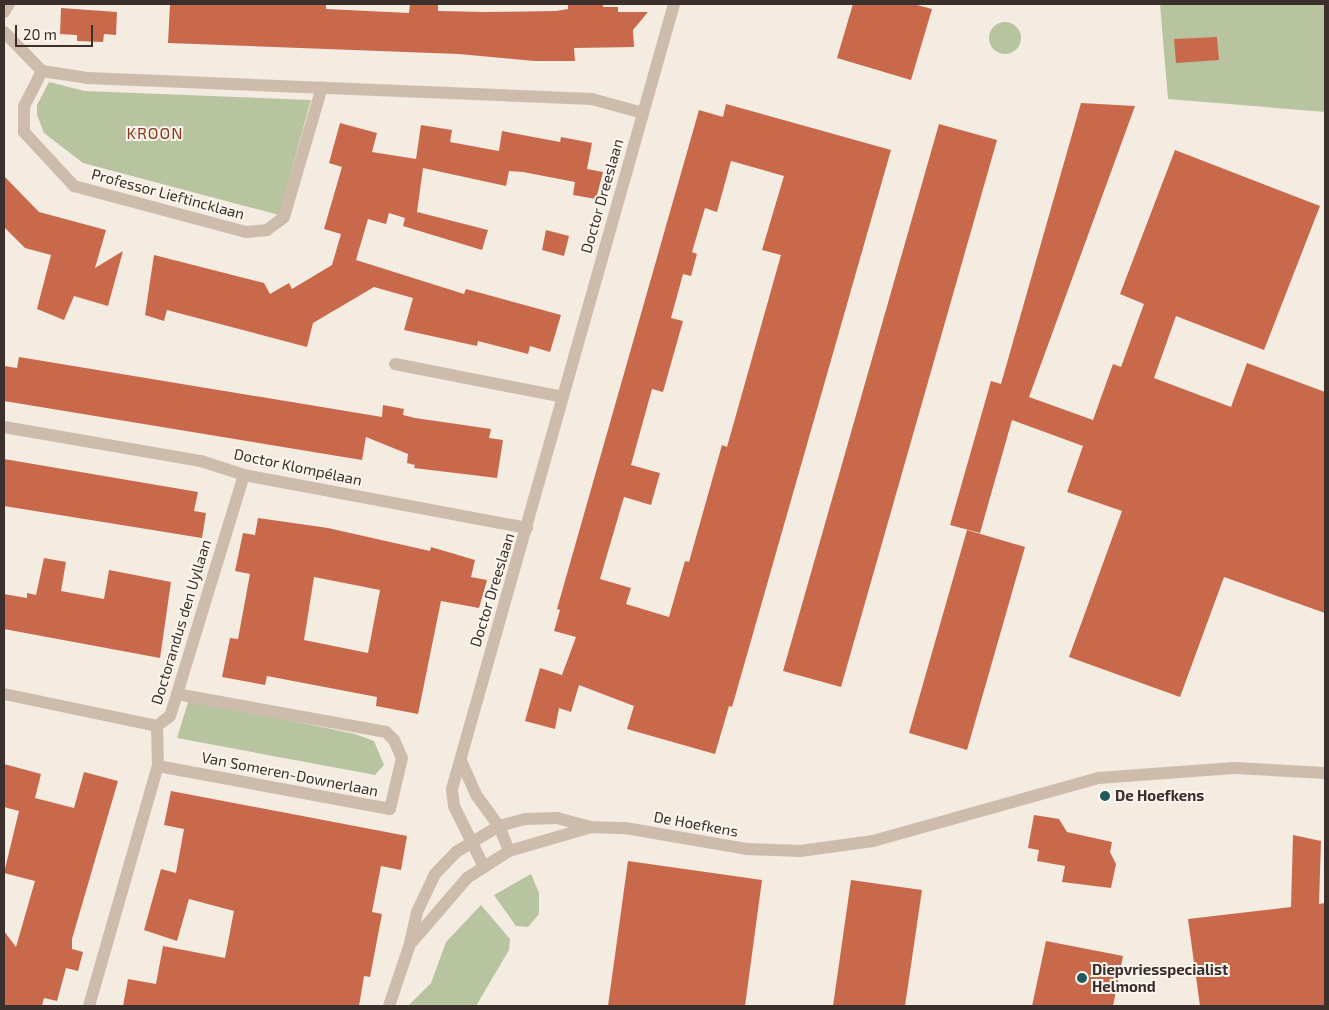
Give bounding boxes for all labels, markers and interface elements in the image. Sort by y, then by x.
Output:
scale bar [18,15,95,47]
text: 20 m [23,25,57,43]
district label: KROON [126,123,184,143]
street label: Doctor Dreeslaan [577,137,627,255]
street label: Professor Lieftincklaan [89,165,247,223]
street label: Doctor Klompélaan [232,445,364,489]
street label: Doctor Dreeslaan [466,531,518,649]
street label: Doctorandus den Uyllaan [147,537,215,707]
street label: Van Someren-Downerlaan [200,748,380,800]
place label: De Hoefkens [1115,787,1204,805]
marker: De Hoefkens [1099,790,1111,802]
street label: De Hoefkens [652,808,740,840]
place label: Diepvriesspecialist Helmond [1092,960,1228,995]
marker: Diepvriesspecialist Helmond [1076,972,1088,984]

